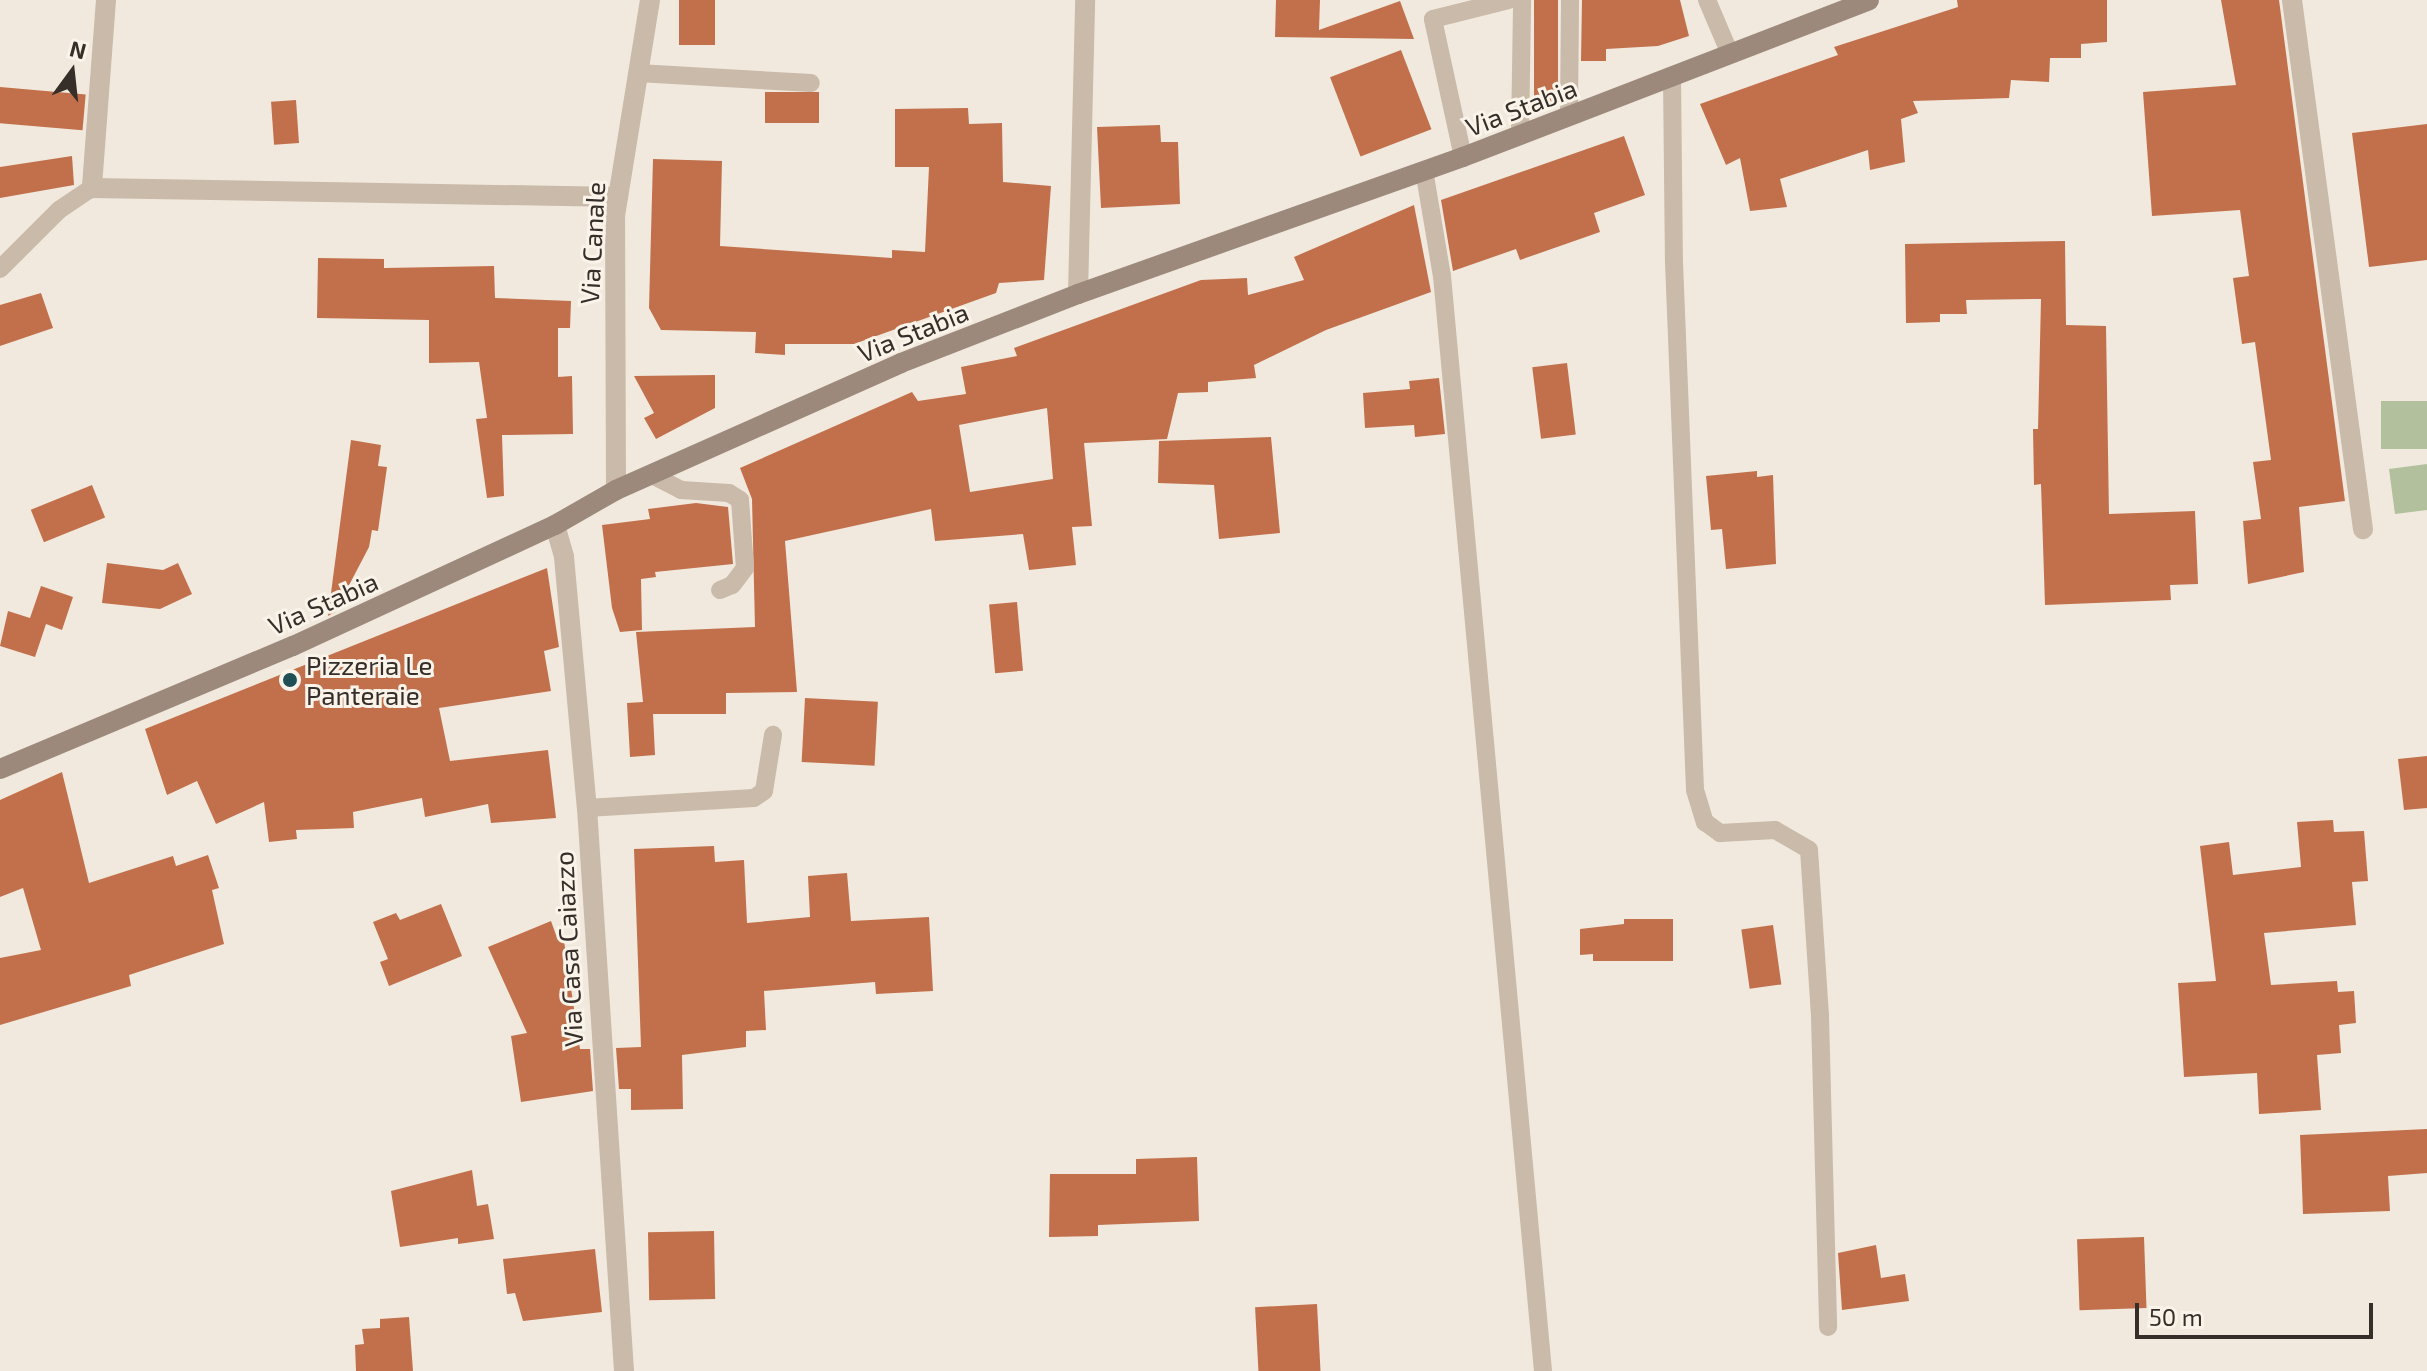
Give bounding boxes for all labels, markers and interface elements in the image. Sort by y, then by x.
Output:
north arrow [32,32,112,112]
text: N [67,34,89,63]
street label: Via Stabia [1461,72,1581,142]
street label: Via Canale [573,181,611,305]
street label: Via Stabia [853,296,973,368]
street label: Via Stabia [263,565,383,641]
place label: Pizzeria Le Panteraie [306,649,432,710]
marker: Pizzeria Le Panteraie [281,671,299,689]
street label: Via Casa Caiazzo [547,850,589,1048]
scale bar [2139,1287,2377,1337]
text: 50 m [2149,1302,2203,1331]

